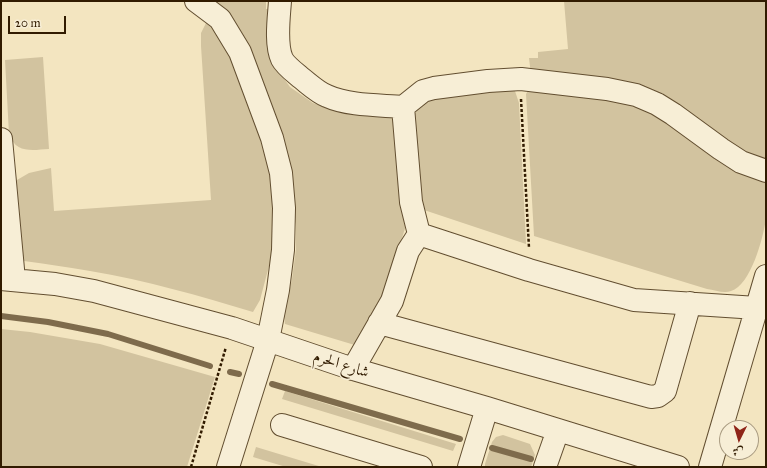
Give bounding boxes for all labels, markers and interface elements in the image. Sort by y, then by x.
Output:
scale bar [10,8,68,34]
text: 20 m [15,16,41,30]
street label: شارع الحرم [311,347,371,383]
north arrow [719,420,759,460]
text: ش [732,445,744,458]

